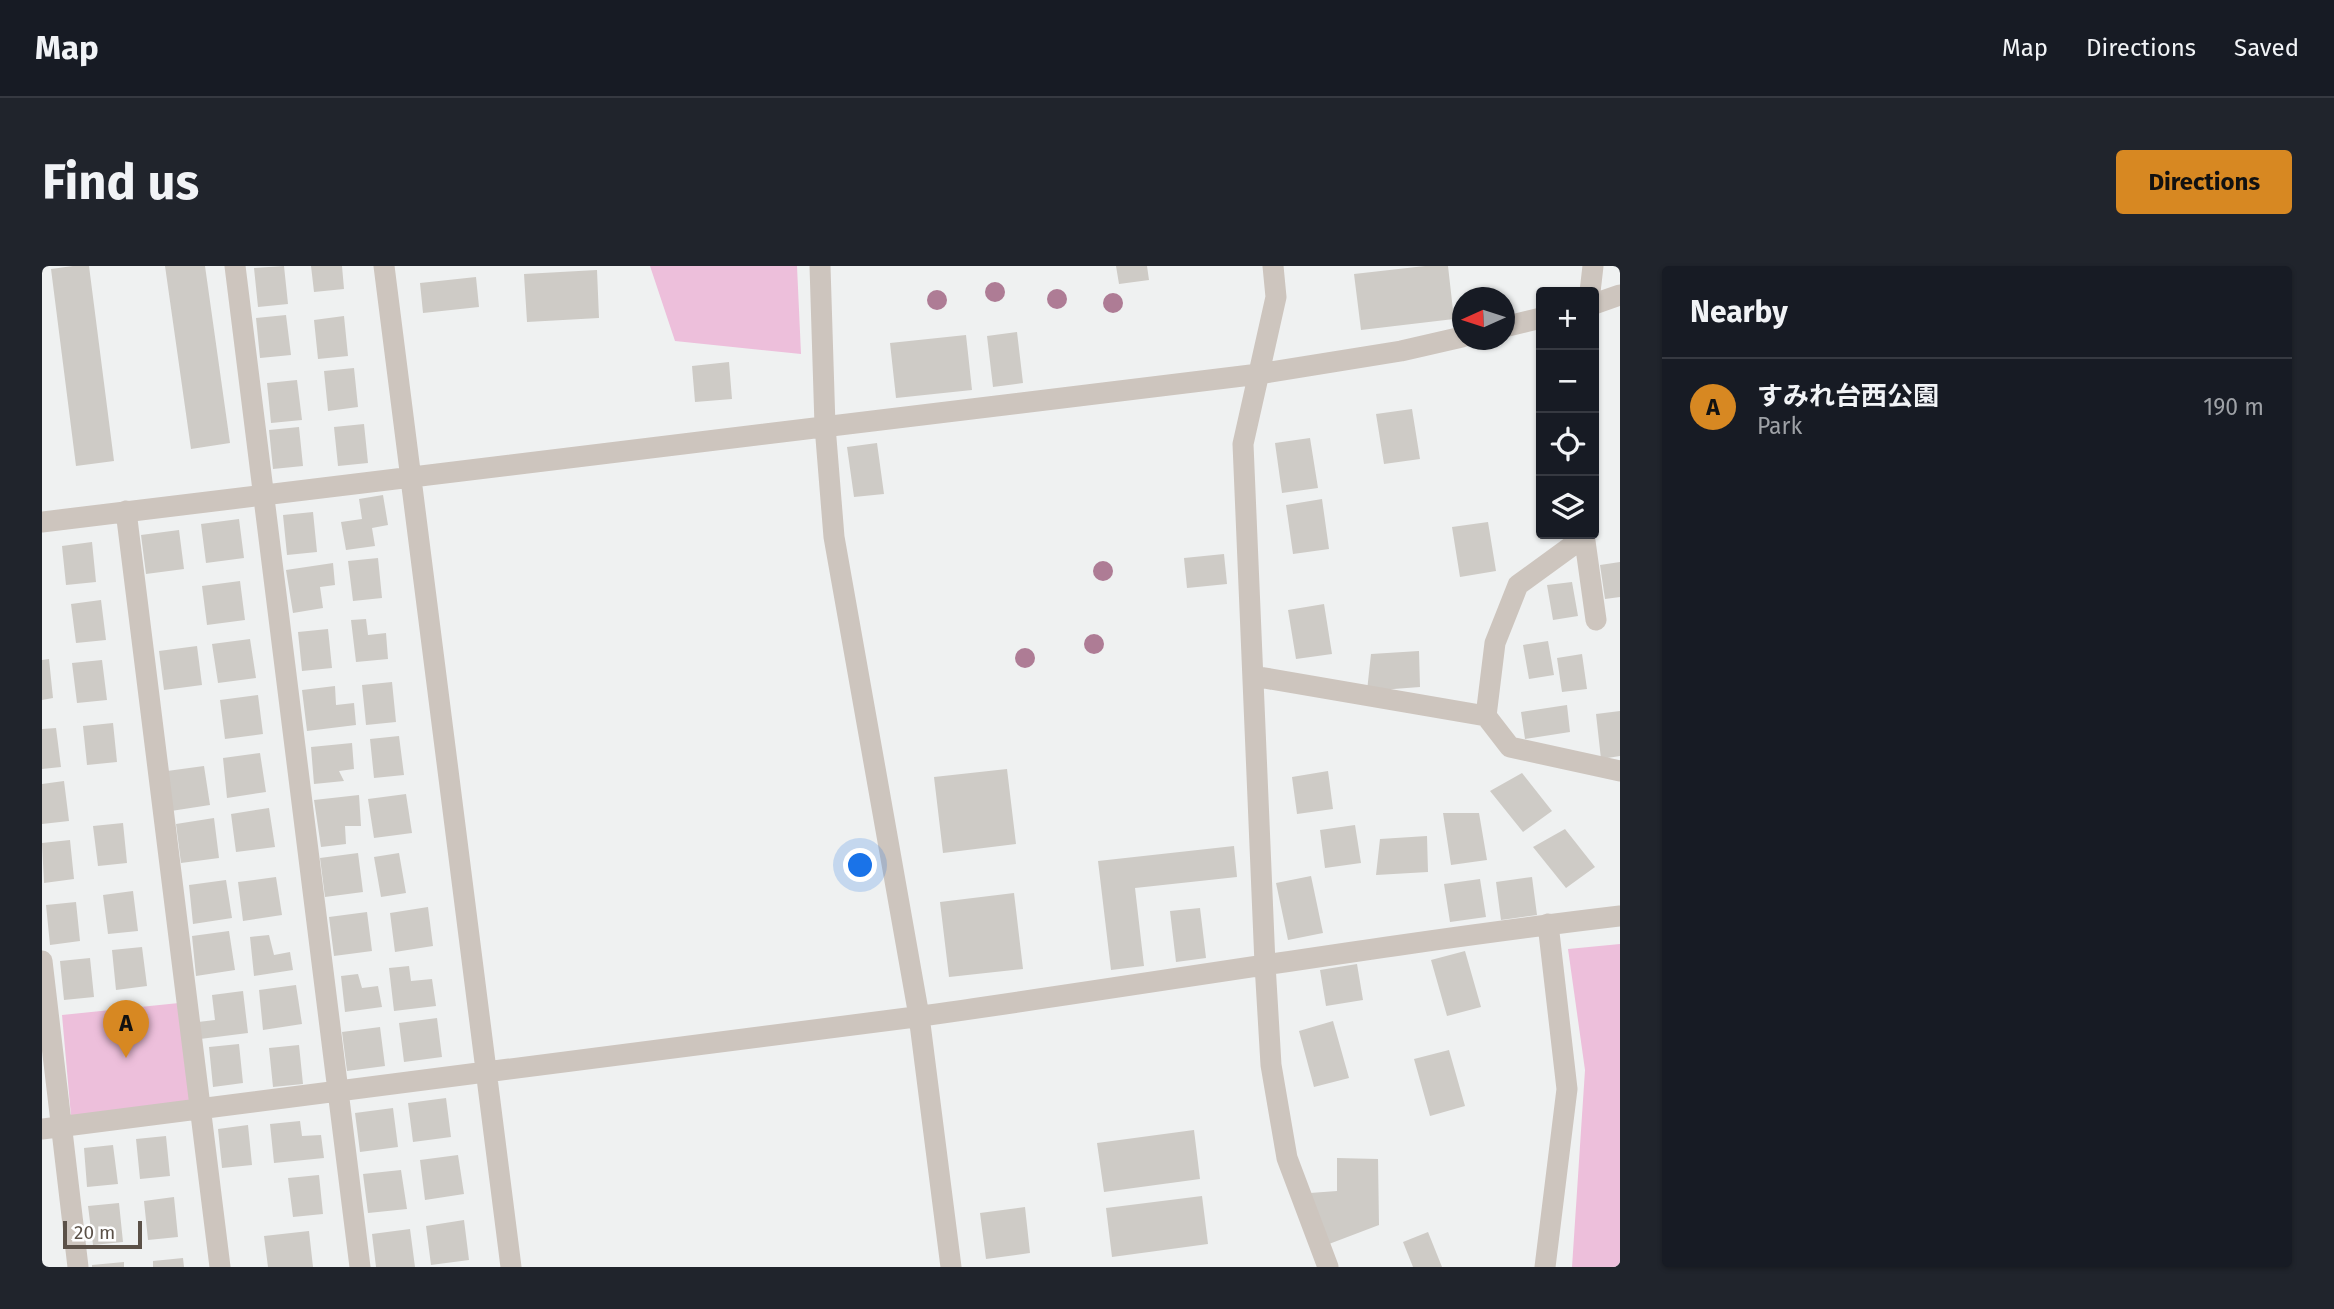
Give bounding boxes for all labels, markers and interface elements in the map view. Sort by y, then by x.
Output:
text: Map [35,28,99,68]
text: Map [2002,34,2048,62]
text: Directions [2086,34,2196,62]
text: Saved [2234,34,2299,62]
button: Directions [2116,150,2292,214]
text: Find us [42,153,199,212]
north arrow [1452,287,1515,350]
map controls [1536,287,1599,539]
button: + [1536,287,1599,350]
text: Nearby [1690,294,1788,330]
button: − [1536,350,1599,413]
text: すみれ台西公園 [1757,381,1939,412]
text: A [1706,393,1720,421]
text: 190 m [2203,393,2264,421]
text: Park [1757,412,1802,440]
button: locate [1536,413,1599,476]
button: layers [1536,476,1599,539]
your location [843,848,877,882]
pin: A [103,1000,149,1058]
scale bar [63,1218,142,1250]
text: 20 m [74,1221,115,1244]

